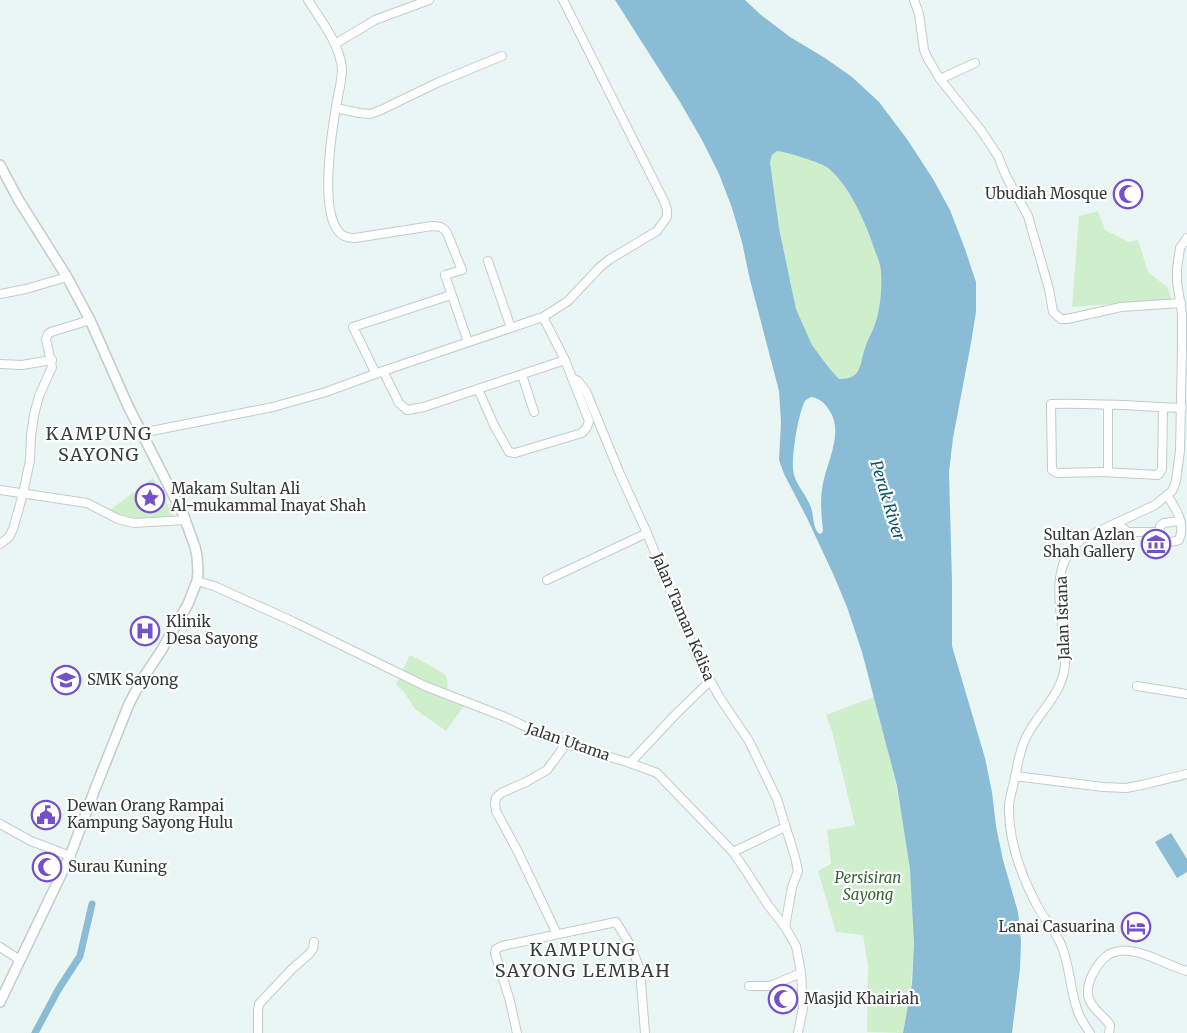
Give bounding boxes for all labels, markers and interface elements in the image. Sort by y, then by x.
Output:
mosque icon: Ubudiah Mosque [1112,178,1144,210]
place label: Ubudiah Mosque [985,184,1107,203]
district label: KAMPUNG SAYONG [45,422,153,466]
water label: Perak River [866,458,910,543]
place label: Makam Sultan Ali Al-mukammal Inayat Shah [170,479,366,515]
place icon: Makam Sultan Ali Al-mukammal Inayat Shah [134,482,166,514]
place label: Sultan Azlan Shah Gallery [1043,525,1135,561]
museum icon: Sultan Azlan Shah Gallery [1140,528,1172,560]
street label: Jalan Taman Kelisa [647,549,719,684]
street label: Jalan Istana [1052,576,1073,661]
place label: Klinik Desa Sayong [166,612,258,648]
hospital icon: Klinik Desa Sayong [129,615,161,647]
school or university icon: SMK Sayong [50,664,82,696]
place label: SMK Sayong [87,670,178,689]
street label: Jalan Utama [523,718,613,765]
place label: Dewan Orang Rampai Kampung Sayong Hulu [67,796,233,832]
public building icon: Dewan Orang Rampai Kampung Sayong Hulu [30,799,62,831]
mosque icon: Surau Kuning [31,851,63,883]
place label: Surau Kuning [68,857,167,876]
park label: Persisiran Sayong [835,868,901,904]
hotel icon: Lanai Casuarina [1120,911,1152,943]
place label: Lanai Casuarina [998,917,1115,936]
district label: KAMPUNG SAYONG LEMBAH [495,938,671,982]
mosque icon: Masjid Khairiah [767,983,799,1015]
place label: Masjid Khairiah [804,989,919,1008]

